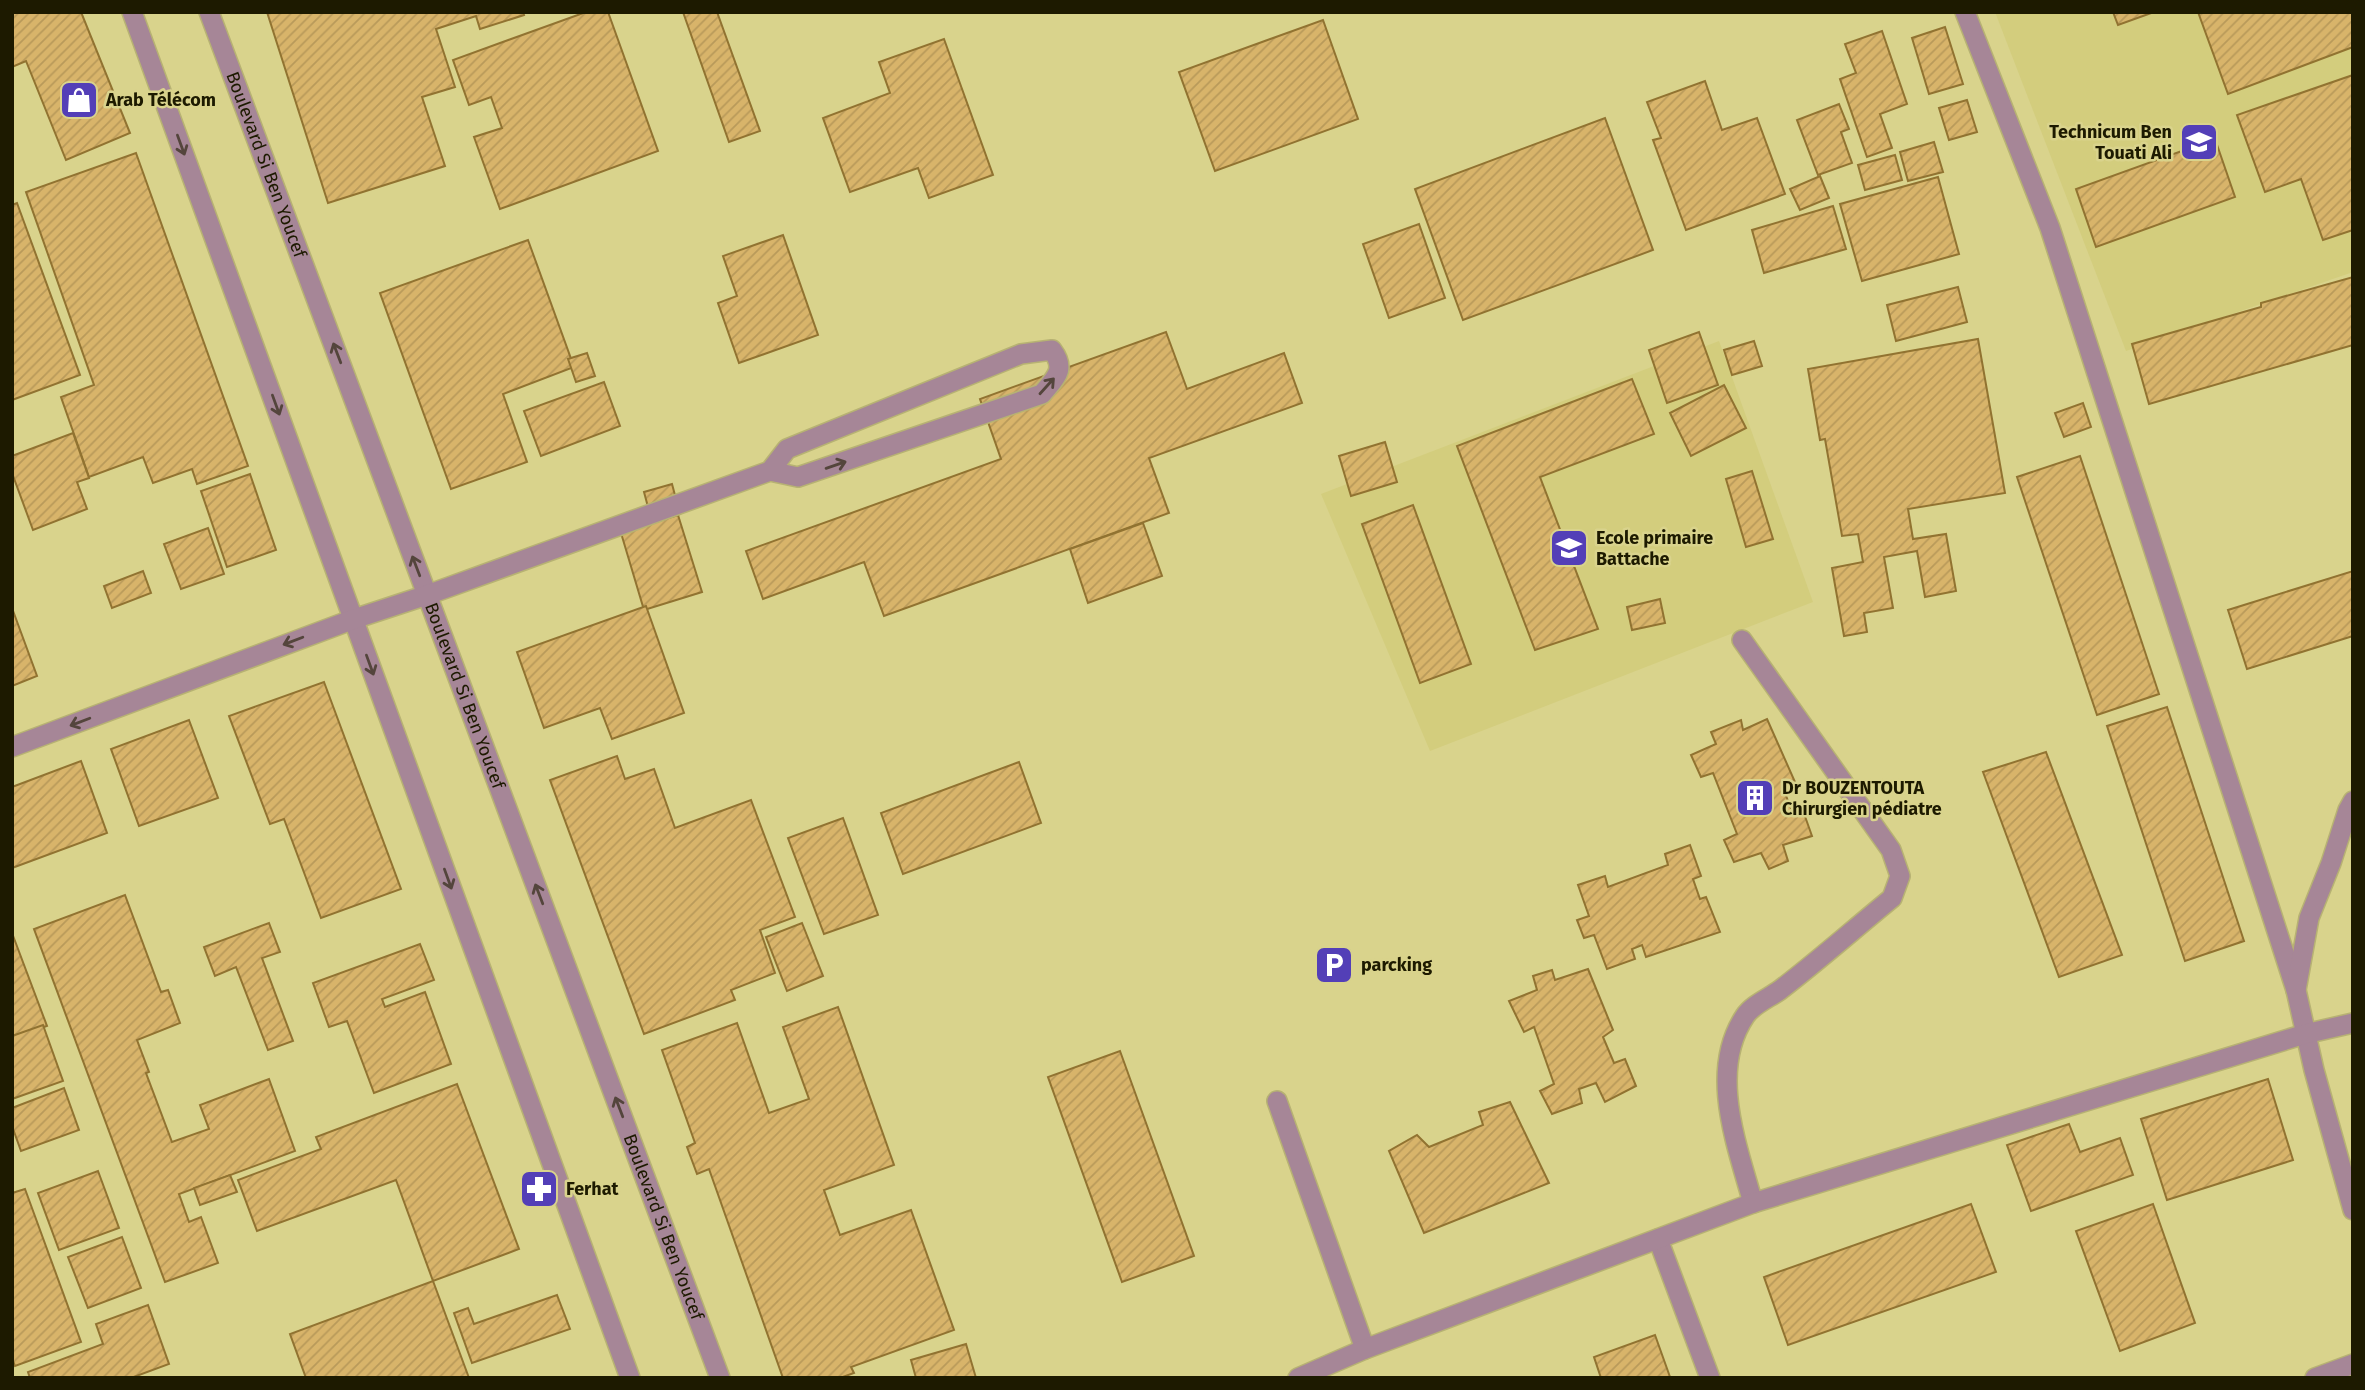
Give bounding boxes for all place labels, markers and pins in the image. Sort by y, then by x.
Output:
shop icon: Arab Télécom [58,79,100,121]
place label: Arab Télécom [105,89,216,111]
place label: Technicum Ben Touati Ali [2049,121,2172,164]
school or university icon: Technicum Ben Touati Ali [2178,121,2220,163]
school or university icon: Ecole primaire Battache [1548,527,1590,569]
place label: Ecole primaire Battache [1596,527,1713,570]
building icon: Dr BOUZENTOUTA Chirurgien pédiatre [1734,777,1776,819]
place label: Dr BOUZENTOUTA Chirurgien pédiatre [1782,777,1942,820]
parking icon: parcking [1313,944,1355,986]
place label: parcking [1361,954,1432,976]
pharmacy icon: Ferhat [518,1168,560,1210]
place label: Ferhat [566,1178,620,1200]

